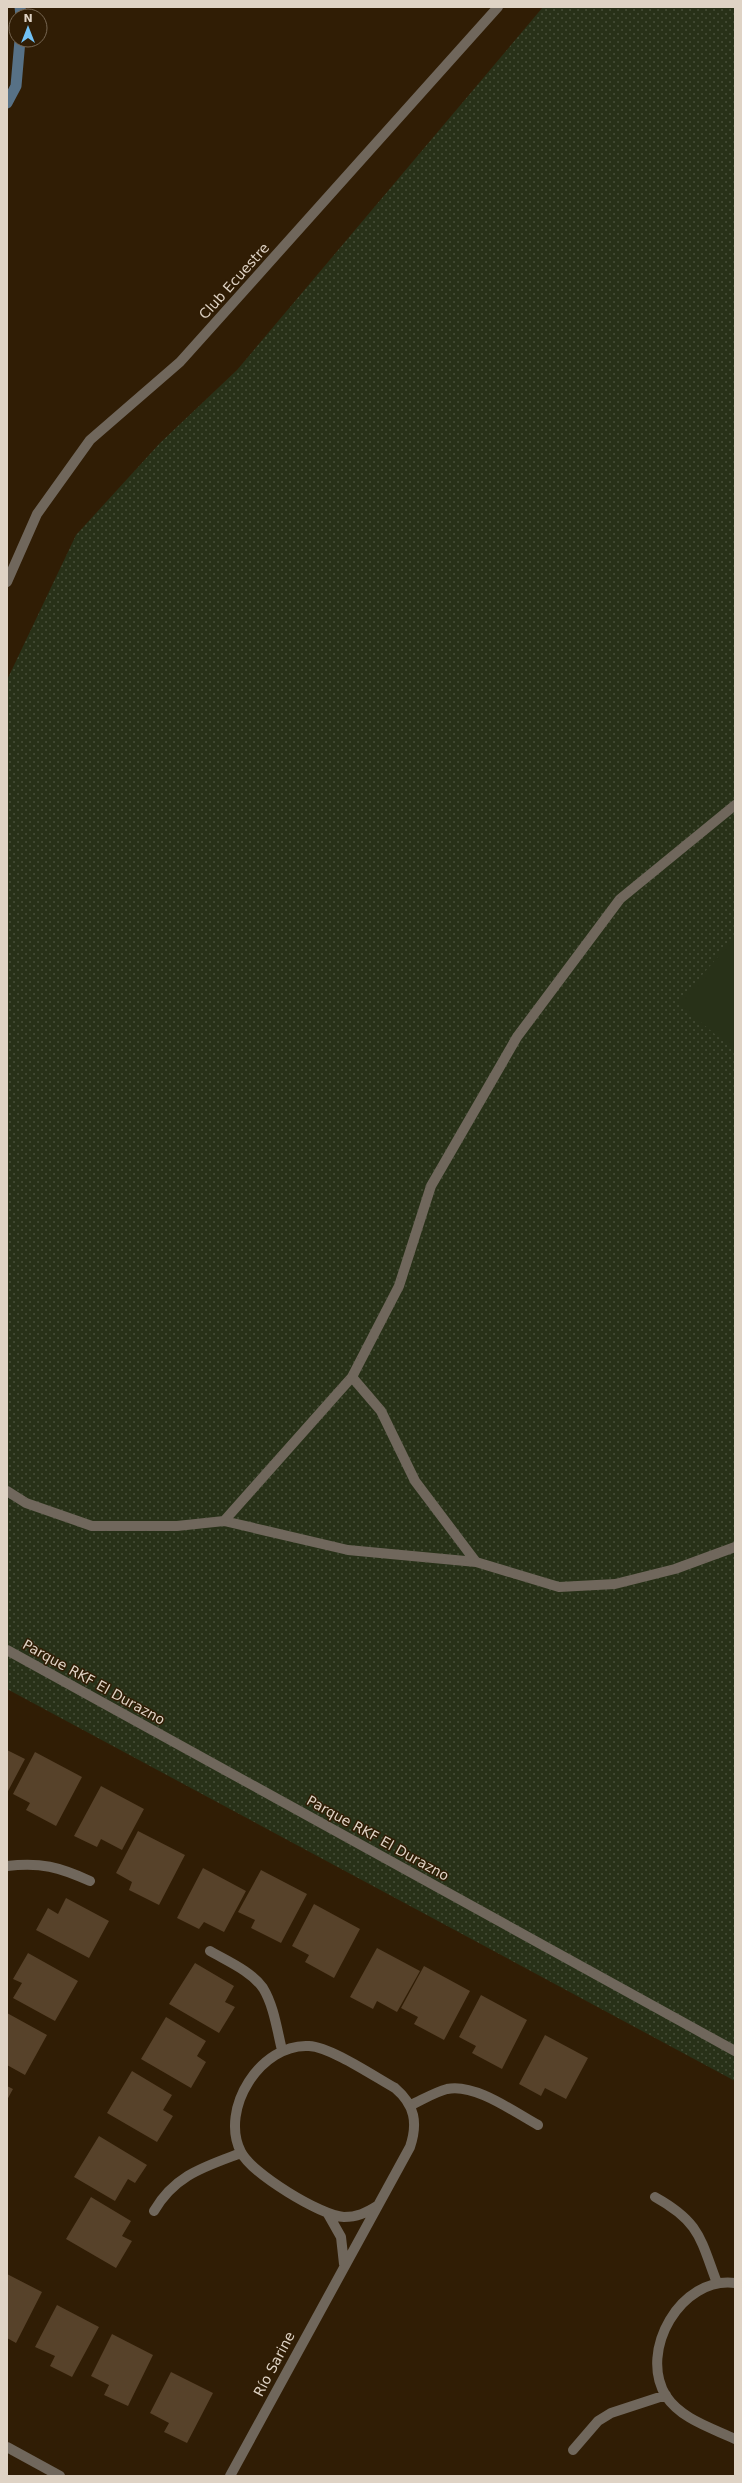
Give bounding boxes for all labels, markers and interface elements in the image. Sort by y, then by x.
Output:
north arrow [8,8,48,48]
text: N [23,12,33,25]
street label: Club Ecuestre [196,240,272,322]
street label: Parque RKF El Durazno [20,1636,168,1728]
street label: Parque RKF El Durazno [304,1792,452,1884]
street label: Río Sarine [250,2329,298,2399]

